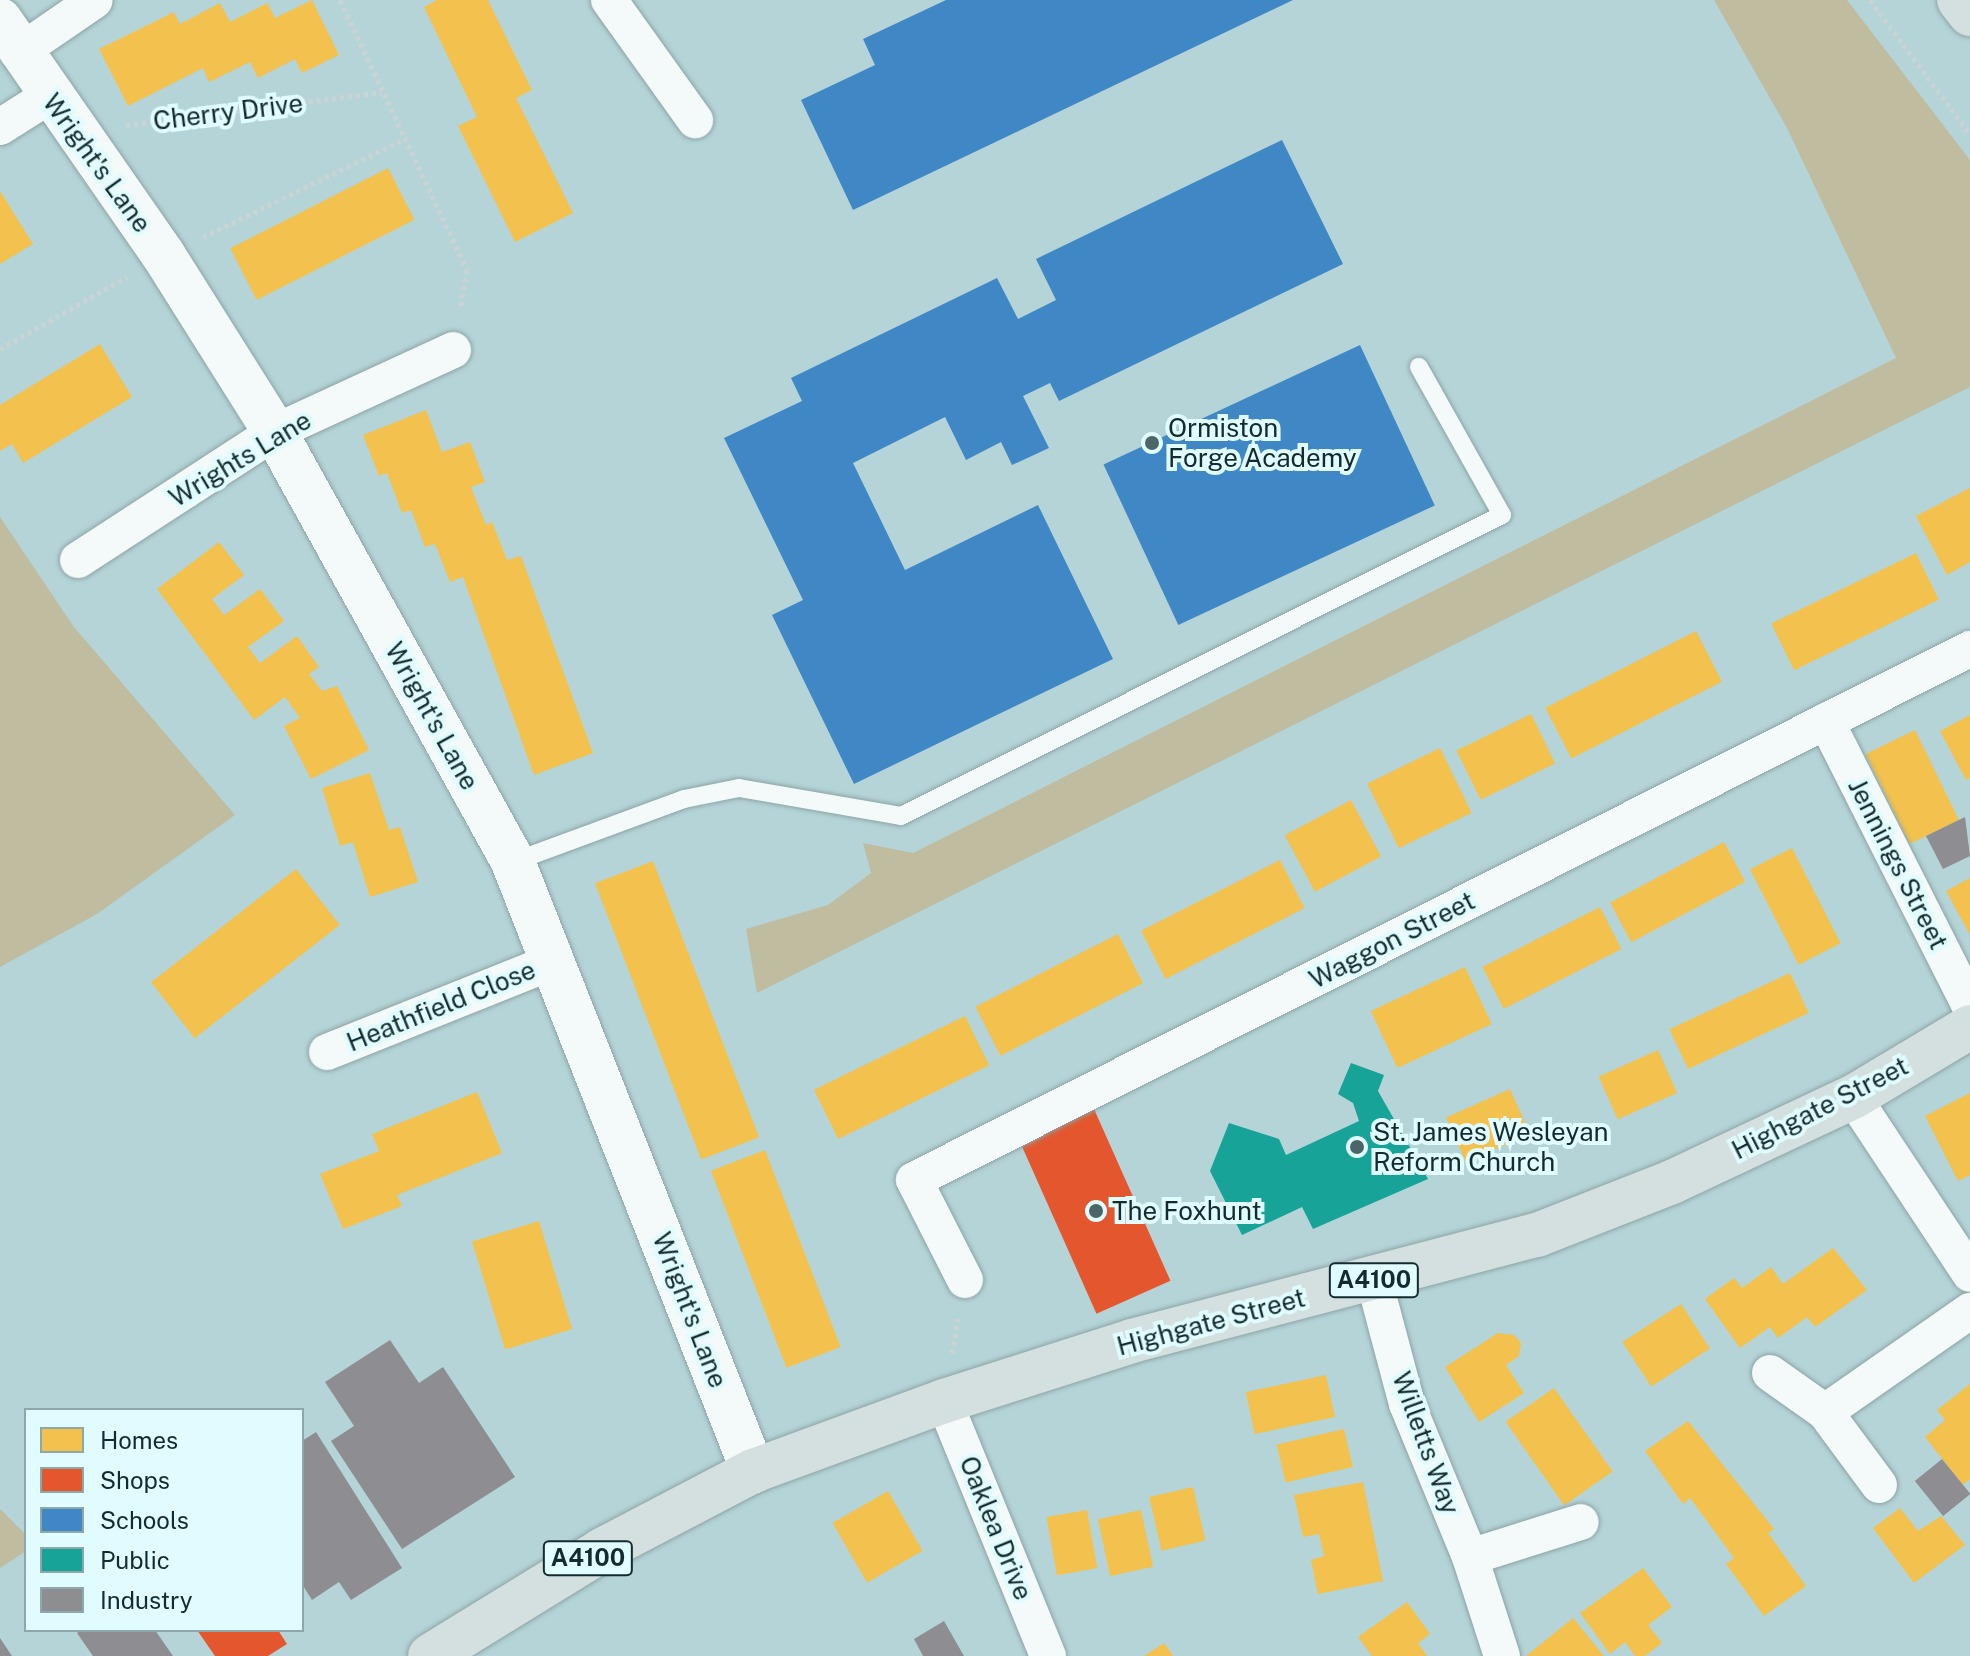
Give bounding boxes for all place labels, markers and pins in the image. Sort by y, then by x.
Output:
place label: Ormiston Forge Academy [1168,412,1357,474]
marker: Ormiston Forge Academy [1143,434,1161,452]
place label: St. James Wesleyan Reform Church [1373,1116,1609,1178]
marker: St. James Wesleyan Reform Church [1348,1138,1366,1156]
place label: The Foxhunt [1112,1195,1262,1227]
marker: The Foxhunt [1087,1202,1105,1220]

